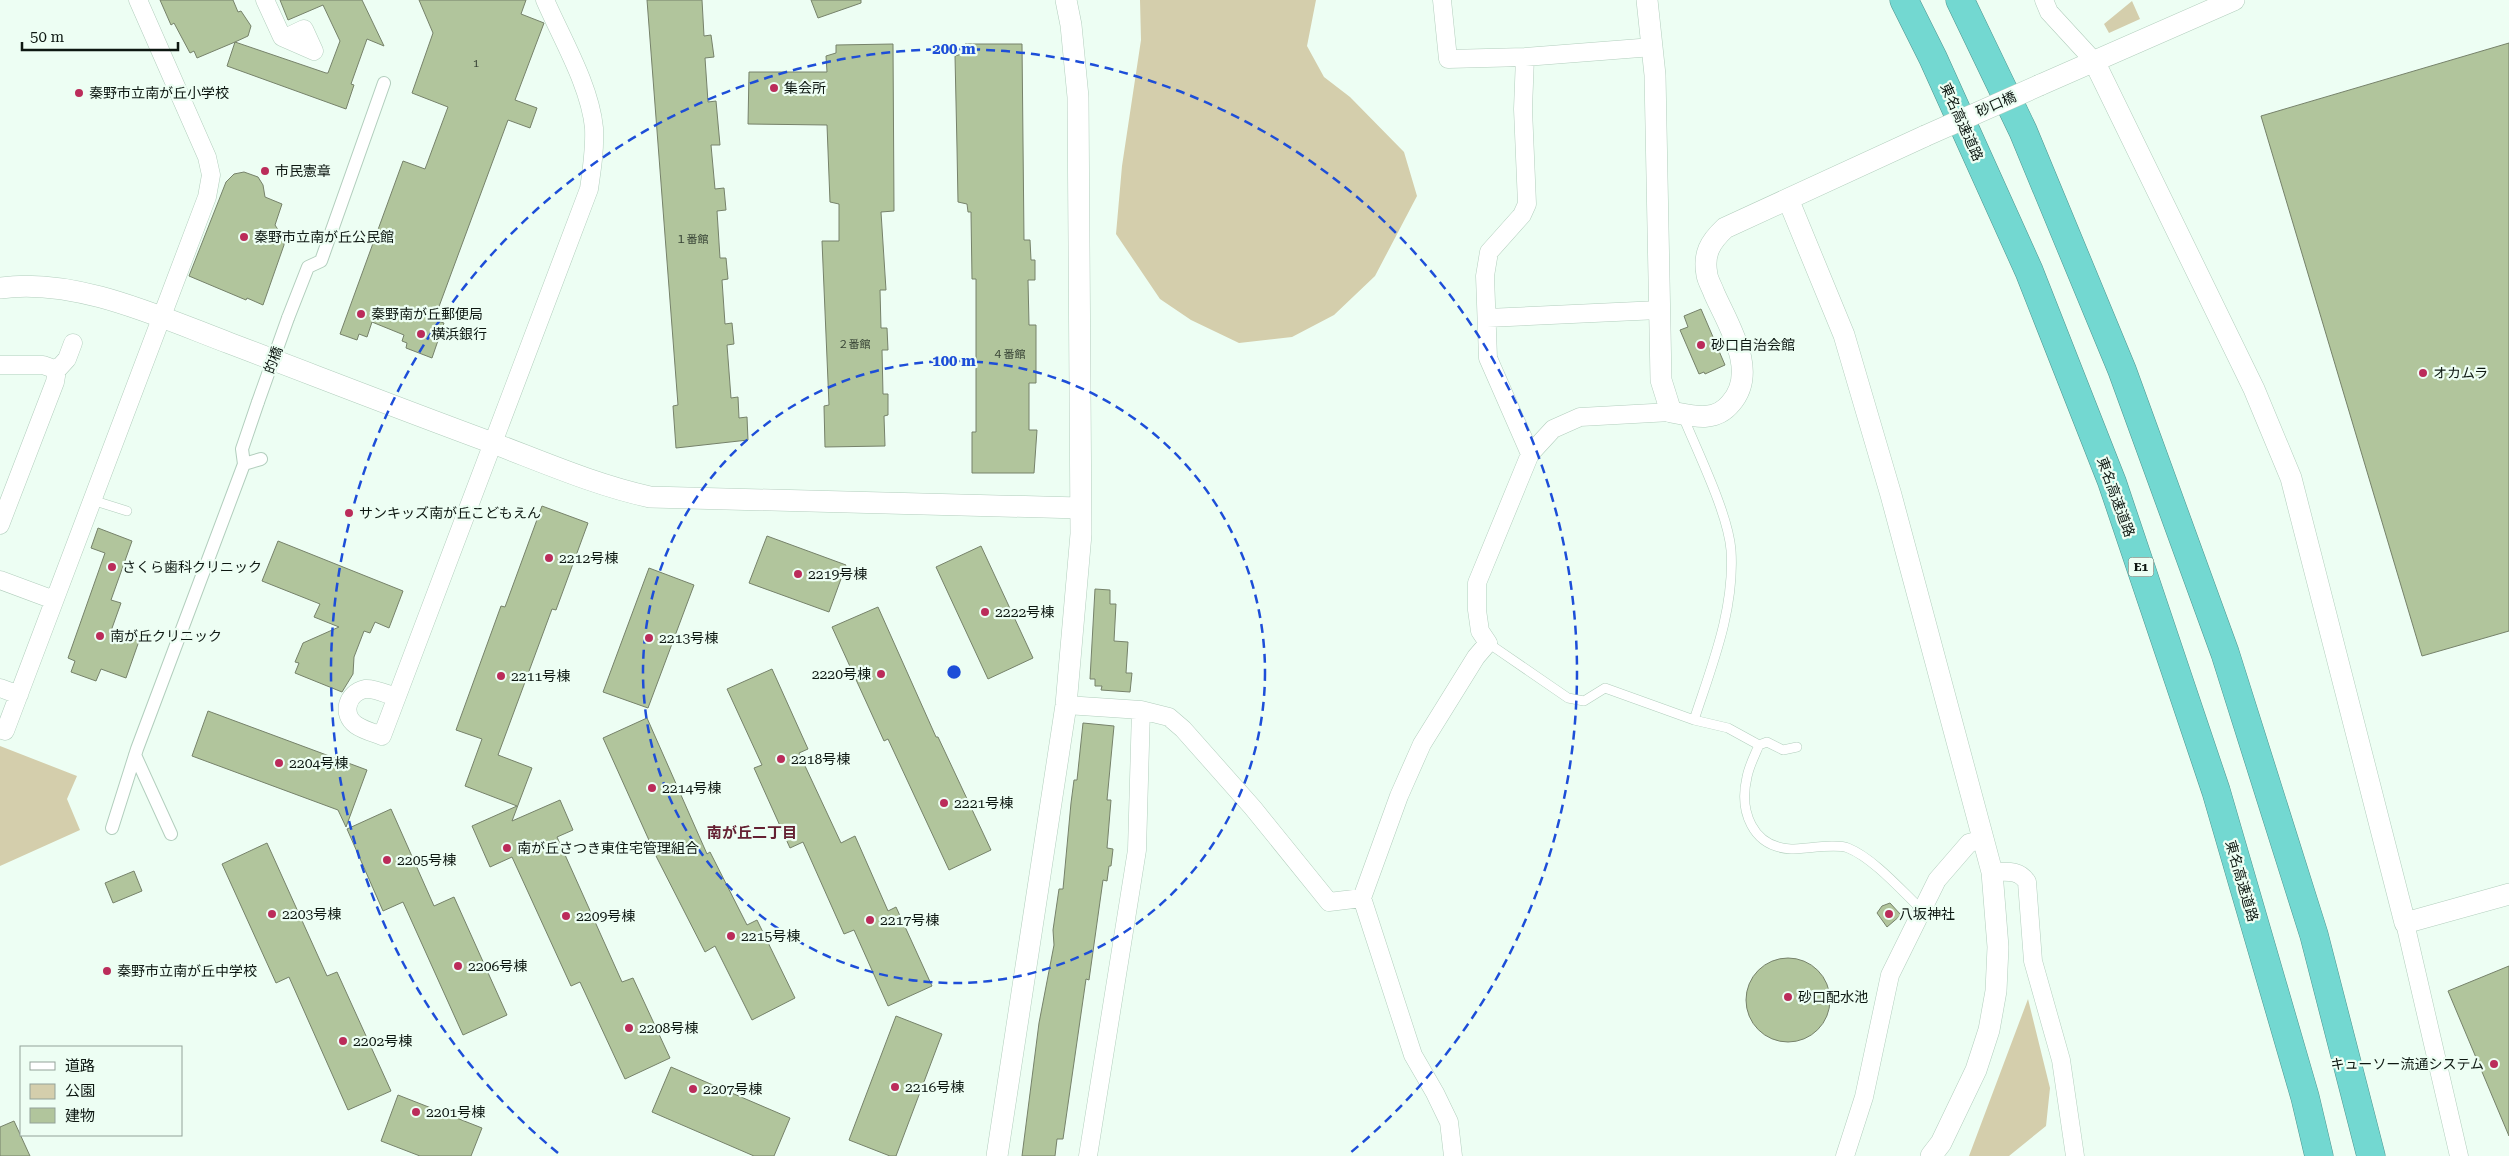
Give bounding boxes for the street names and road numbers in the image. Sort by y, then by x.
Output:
street label: 東名高速道路 [1938,80,1986,164]
street label: 砂口橋 [1974,88,2018,120]
street label: 的橋 [261,344,285,376]
street label: 東名高速道路 [2094,455,2138,539]
road number: E1 [2128,558,2154,576]
street label: 東名高速道路 [2223,838,2261,924]

